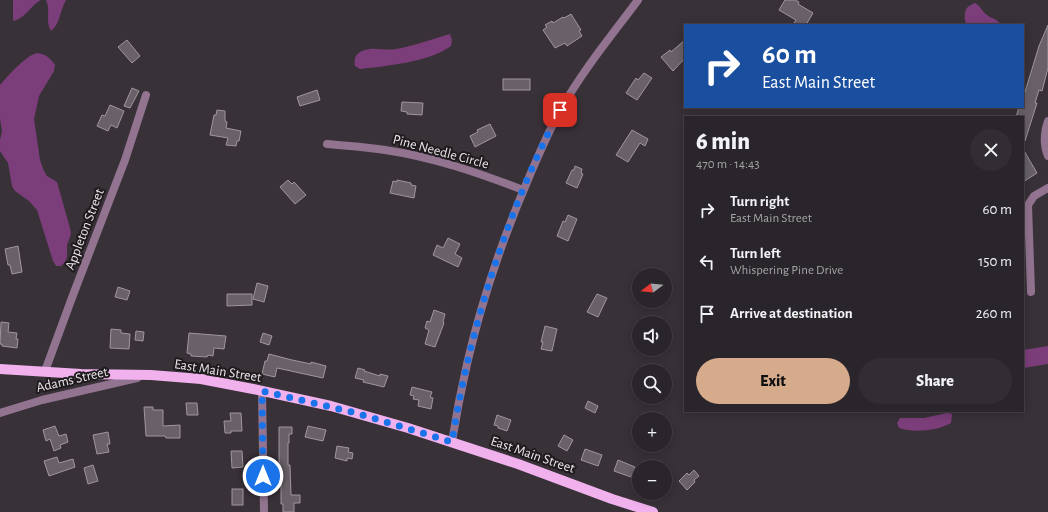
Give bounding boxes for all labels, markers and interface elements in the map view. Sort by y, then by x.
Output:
icon: right [696,40,748,92]
text: 60 m [762,41,817,69]
text: East Main Street [762,74,875,92]
pin [543,93,577,127]
icon: arrive [549,99,571,121]
button: close [970,129,1012,171]
text: 6 min [696,130,750,154]
street label: Pine Needle Circle [391,132,490,172]
text: 470 m · 14:43 [696,158,760,171]
street label: Appleton Street [63,186,107,272]
text: Turn right [730,194,789,209]
icon: right [696,199,718,221]
text: 60 m [983,202,1012,217]
text: East Main Street [730,212,812,225]
text: Turn left [730,246,781,261]
icon: left [696,251,718,273]
text: 150 m [978,254,1012,269]
text: Whispering Pine Drive [730,264,843,277]
north arrow [632,268,672,308]
map controls [632,268,672,500]
icon: arrive [696,303,718,325]
text: Arrive at destination [730,306,853,321]
text: 260 m [976,306,1012,321]
button: sound [632,316,672,356]
street label: East Main Street [173,357,263,385]
button: Exit [696,358,850,404]
button: Share [858,358,1012,404]
button: search [632,364,672,404]
street label: Adams Street [35,365,110,395]
button: + [632,412,672,452]
street label: East Main Street [489,434,577,476]
position arrow [242,455,284,497]
button: − [632,460,672,500]

